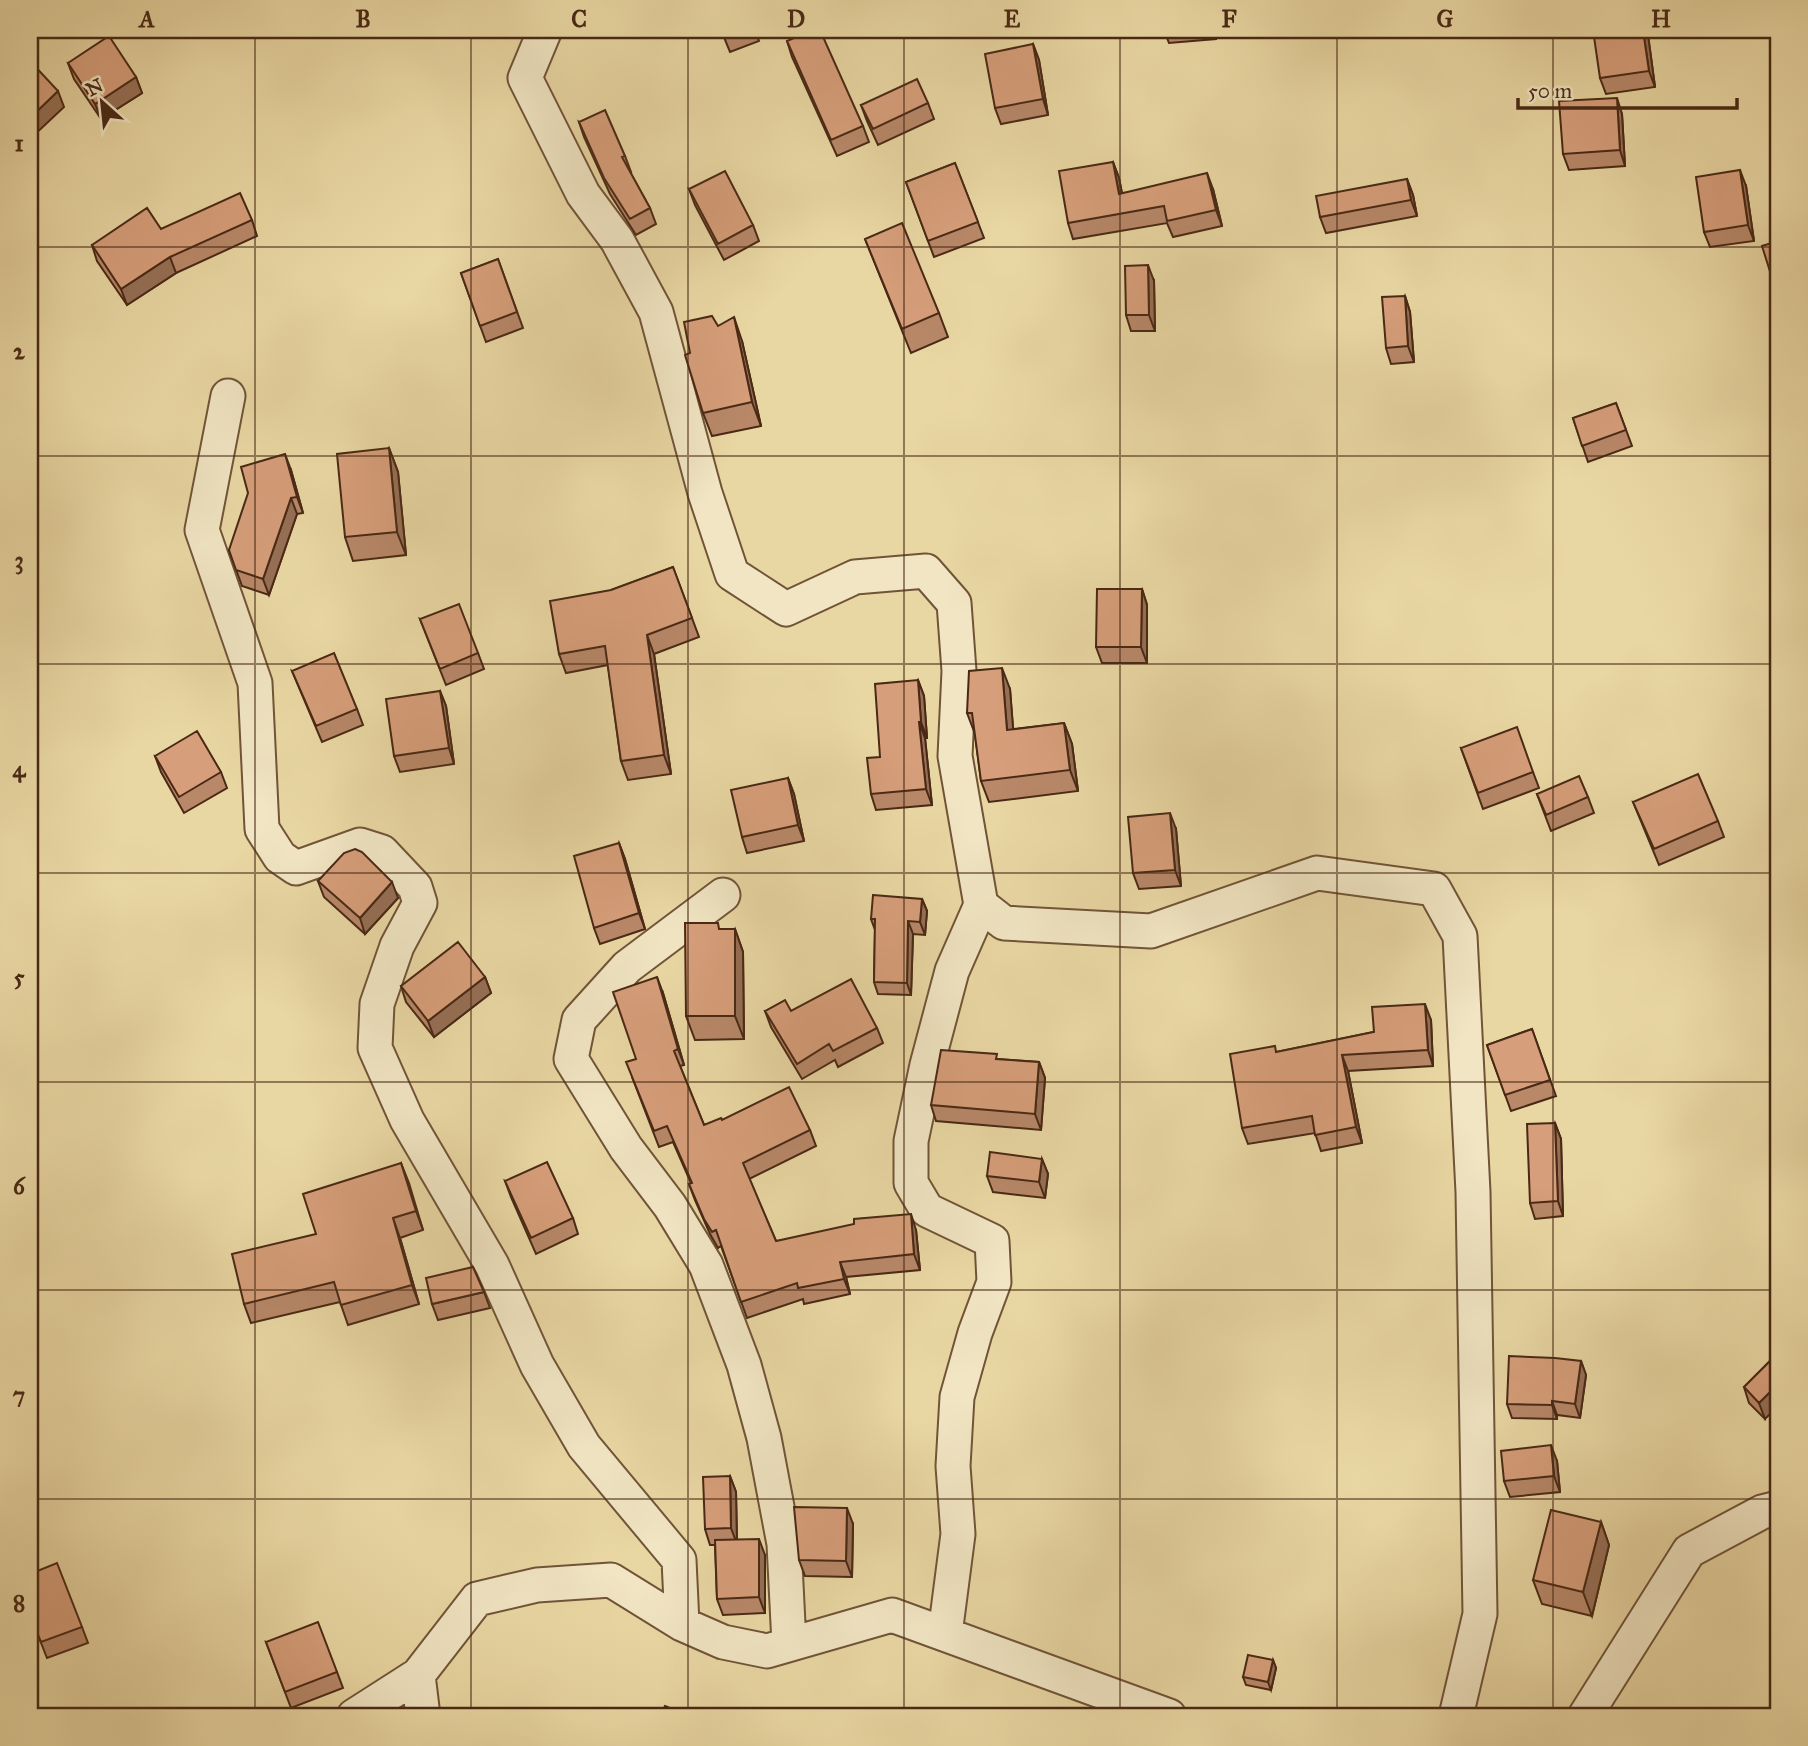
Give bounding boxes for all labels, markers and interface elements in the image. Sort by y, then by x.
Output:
text: A [137,5,155,33]
text: B [355,5,371,33]
text: C [571,5,587,33]
text: D [787,5,805,33]
text: E [1004,5,1021,33]
text: F [1221,5,1237,33]
text: G [1437,5,1454,33]
text: H [1651,5,1671,33]
north arrow [66,66,136,136]
scale bar [1518,66,1736,110]
text: N [82,73,107,101]
text: 50 m [1528,78,1573,104]
text: 1 [14,129,24,157]
text: 2 [13,337,25,365]
text: 3 [14,546,24,575]
text: 4 [13,755,27,783]
text: 5 [14,963,25,991]
text: 6 [13,1172,26,1200]
text: 7 [13,1381,25,1409]
text: 8 [13,1589,25,1617]

